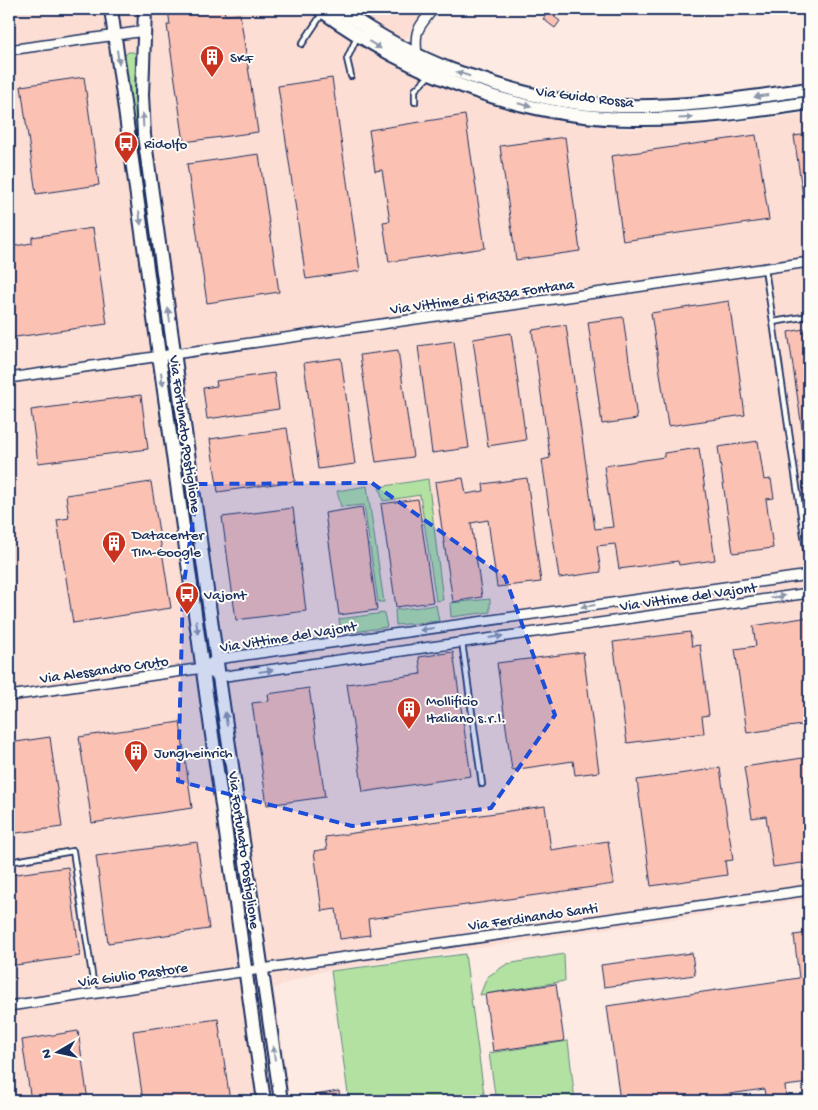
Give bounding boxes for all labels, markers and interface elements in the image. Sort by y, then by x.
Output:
one-way arrow [368,41,381,50]
building icon: SKF [199,44,225,78]
one-way arrow [114,49,122,65]
place label: SKF [230,50,254,68]
one-way arrow [455,69,470,77]
street label: Via Guido Rossa [534,83,635,113]
one-way arrow [753,92,769,100]
one-way arrow [517,101,532,109]
one-way arrow [139,111,147,127]
one-way arrow [679,113,695,121]
bus stop icon: Ridolfo [113,130,139,164]
place label: Ridolfo [144,136,188,154]
one-way arrow [136,210,144,226]
street label: Via Vittime di Piazza Fontana [388,276,576,320]
one-way arrow [165,307,173,323]
street label: Via Fortunato Postiglione [164,353,204,515]
one-way arrow [158,371,166,387]
place label: Datacenter TIM-Google [131,527,205,562]
building icon: Datacenter TIM-Google [101,530,127,564]
street label: Via Vittime del Vajont [618,579,760,617]
bus stop icon: Vajont [174,581,200,615]
place label: Vajont [203,587,248,605]
one-way arrow [771,593,787,601]
one-way arrow [579,602,595,610]
street label: Via Vittime del Vajont [218,618,360,658]
one-way arrow [193,619,201,635]
one-way arrow [418,625,434,633]
one-way arrow [488,633,504,641]
street label: Via Alessandro Cruto [38,653,170,689]
one-way arrow [258,666,274,674]
place label: Mollificio Italiano s.r.l. [426,693,506,728]
building icon: Mollificio Italiano s.r.l. [396,696,422,730]
one-way arrow [221,711,229,727]
building icon: Jungheinrich [123,739,149,773]
place label: Jungheinrich [154,745,233,763]
street label: Via Fortunato Postiglione [223,769,263,931]
street label: Via Ferdinando Santi [466,900,599,936]
street label: Via Giulio Pastore [76,959,189,993]
north arrow [32,1028,82,1078]
one-way arrow [270,1045,278,1061]
text: N [39,1048,57,1059]

